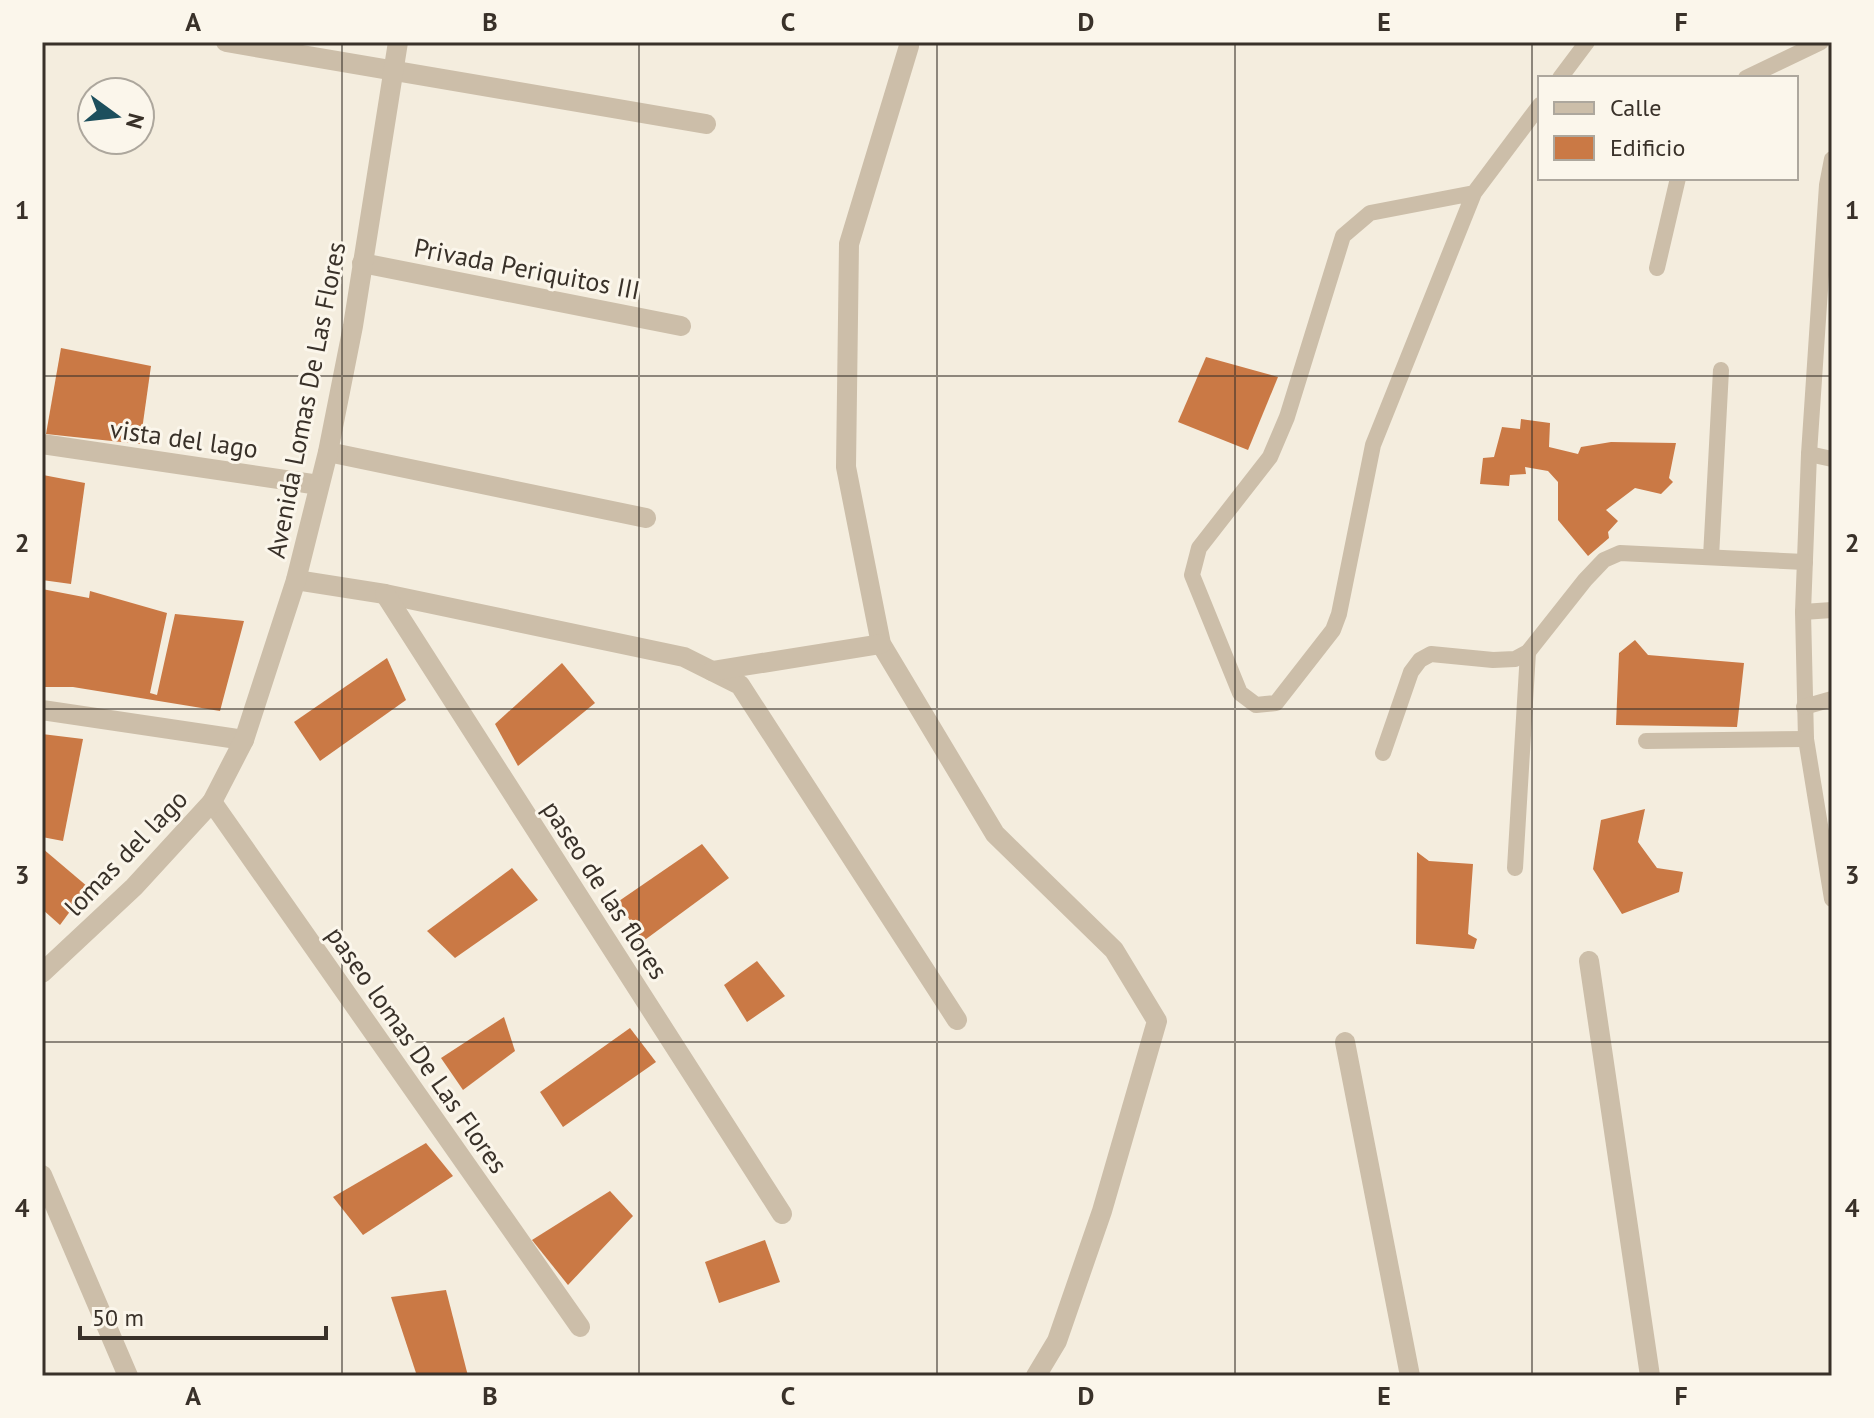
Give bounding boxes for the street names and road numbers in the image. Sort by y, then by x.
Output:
street label: Privada Periquitos III [411,230,643,307]
street label: Avenida Lomas De Las Flores [259,239,352,561]
street label: vista del lago [108,412,260,465]
street label: lomas del lago [57,782,194,923]
street label: paseo de las flores [535,794,675,985]
street label: paseo lomas De Las Flores [320,920,515,1180]

